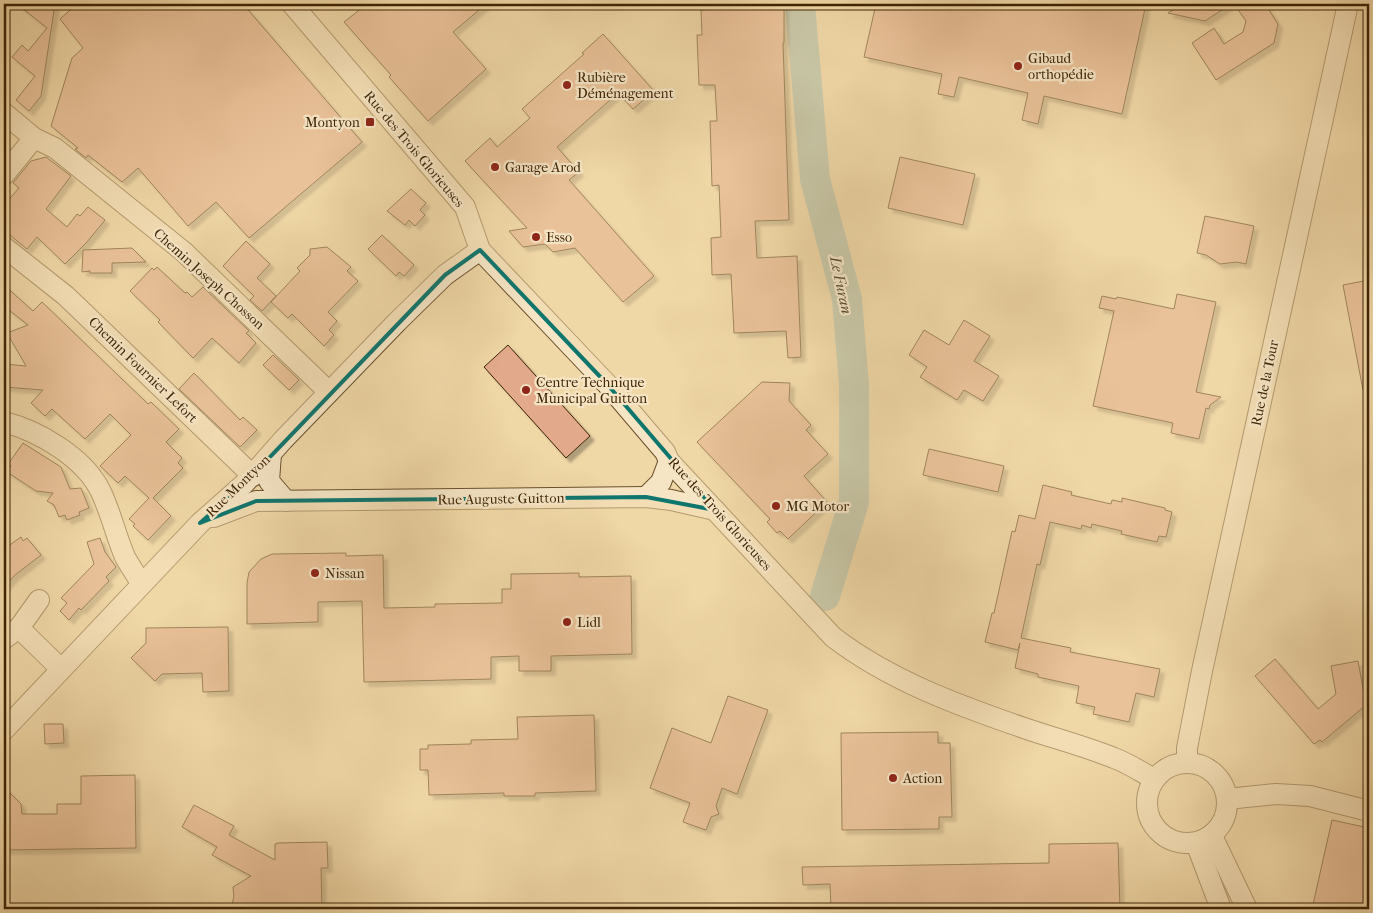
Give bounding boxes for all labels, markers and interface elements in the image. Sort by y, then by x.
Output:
place label: Gibaud orthopédie [1028,50,1094,83]
marker: Gibaud orthopédie [1012,60,1024,72]
place label: Rubière Déménagement [577,69,674,102]
marker: Rubière Déménagement [561,79,573,91]
street label: Rue des Trois Glorieuses [360,87,468,211]
place label: Montyon [305,114,360,131]
marker: Montyon [364,116,376,128]
place label: Garage Arod [505,159,581,176]
marker: Garage Arod [489,161,501,173]
street label: Chemin Joseph Chosson [150,225,268,333]
place label: Esso [546,229,572,246]
marker: Esso [530,231,542,243]
water label: Le Furan [826,253,856,316]
street label: Chemin Fournier Lefort [85,313,201,427]
street label: Rue de la Tour [1248,338,1282,428]
place label: Centre Technique Municipal Guitton [536,374,647,407]
marker: Centre Technique Municipal Guitton [520,384,532,396]
street label: Rue Montyon [202,451,274,521]
street label: Rue des Trois Glorieuses [665,454,775,574]
street label: Rue Auguste Guitton [437,489,565,509]
place label: MG Motor [786,498,849,515]
marker: MG Motor [770,500,782,512]
place label: Nissan [325,565,365,582]
marker: Nissan [309,567,321,579]
place label: Lidl [577,614,601,631]
marker: Lidl [561,616,573,628]
place label: Action [902,770,942,787]
marker: Action [887,772,899,784]

